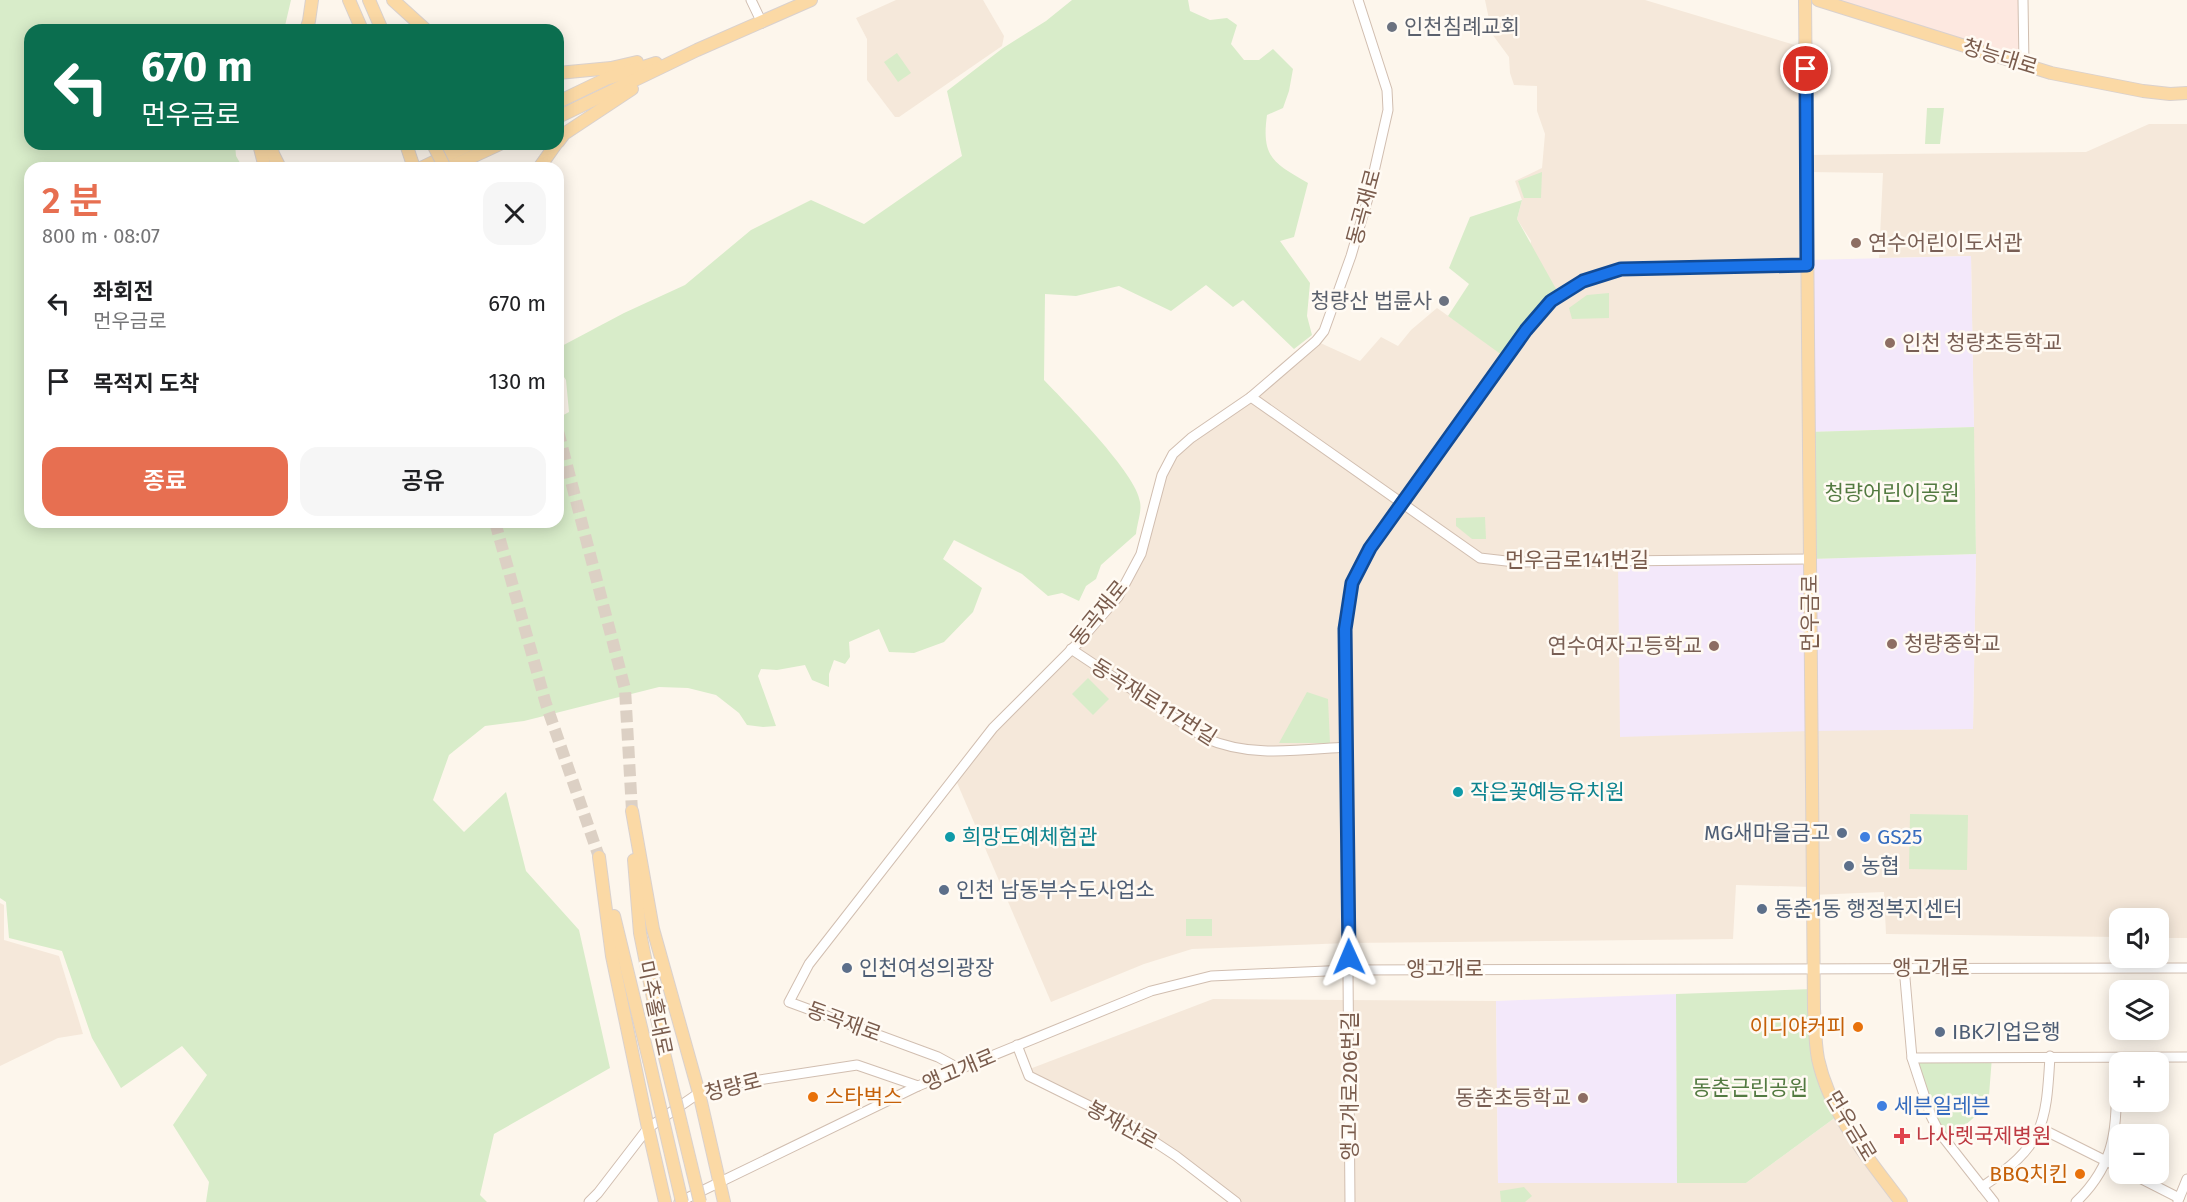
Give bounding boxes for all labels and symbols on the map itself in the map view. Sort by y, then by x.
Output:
place label: 인천침례교회 [1404,14,1520,40]
marker: 인천침례교회 [1385,20,1399,34]
street label: 청능대로 [1959,33,2041,81]
pin [1780,43,1831,94]
street label: 동곡재로 [1341,166,1387,248]
place label: 연수어린이도서관 [1868,230,2023,256]
marker: 연수어린이도서관 [1849,236,1863,250]
place label: 청량산 법륜사 [1311,288,1432,314]
marker: 청량산 법륜사 [1437,294,1451,308]
place label: 인천 청량초등학교 [1902,330,2062,356]
marker: 인천 청량초등학교 [1883,336,1897,350]
park label: 청량어린이공원 [1824,480,1960,506]
street label: 먼우금로141번길 [1505,547,1649,573]
street label: 먼우금로 [1797,574,1823,652]
street label: 동곡재로 [1065,575,1133,651]
place label: 청량중학교 [1904,631,2001,657]
place label: 연수여자고등학교 [1547,633,1702,659]
marker: 청량중학교 [1885,637,1899,651]
marker: 연수여자고등학교 [1707,639,1721,653]
street label: 동곡재로117번길 [1086,653,1222,751]
place label: 작은꽃예능유치원 [1470,779,1625,805]
marker: 작은꽃예능유치원 [1451,785,1465,799]
place label: MG새마을금고 [1704,820,1830,846]
place label: 희망도예체험관 [962,824,1097,850]
place label: GS25 [1877,824,1922,850]
marker: MG새마을금고 [1835,826,1849,840]
marker: 희망도예체험관 [943,830,957,844]
marker: GS25 [1858,830,1872,844]
place label: 농협 [1861,853,1900,879]
marker: 농협 [1842,859,1856,873]
place label: 인천 남동부수도사업소 [956,877,1155,903]
marker: 인천 남동부수도사업소 [937,883,951,897]
place label: 동춘1동 행정복지센터 [1774,896,1963,922]
marker: 동춘1동 행정복지센터 [1755,902,1769,916]
position arrow [1317,925,1381,989]
place label: 인천여성의광장 [859,955,994,981]
street label: 앵고개로 [1892,955,1970,981]
street label: 앵고개로 [1406,956,1484,982]
street label: 미추홀대로 [632,958,678,1058]
marker: 인천여성의광장 [840,961,854,975]
street label: 동곡재로 [803,997,885,1047]
street label: 앵고개로206번길 [1337,1011,1363,1161]
place label: 이디야커피 [1749,1014,1846,1040]
place label: IBK기업은행 [1952,1019,2061,1045]
marker: 이디야커피 [1851,1020,1865,1034]
marker: IBK기업은행 [1933,1025,1947,1039]
street label: 앵고개로 [918,1043,1000,1097]
street label: 청량로 [702,1067,764,1107]
park label: 동춘근린공원 [1692,1075,1808,1101]
place label: 스타벅스 [825,1084,902,1110]
place label: 동춘초등학교 [1455,1085,1571,1111]
street label: 먼우금로 [1820,1086,1882,1166]
marker: 스타벅스 [806,1090,820,1104]
marker: 동춘초등학교 [1576,1091,1590,1105]
place label: 세븐일레븐 [1894,1093,1991,1119]
street label: 봉재산로 [1082,1095,1162,1155]
marker: 세븐일레븐 [1875,1099,1889,1113]
place label: 나사렛국제병원 [1916,1123,2051,1149]
marker: 나사렛국제병원 [1893,1127,1911,1145]
place label: BBQ치킨 [1989,1161,2068,1187]
marker: BBQ치킨 [2073,1167,2087,1181]

